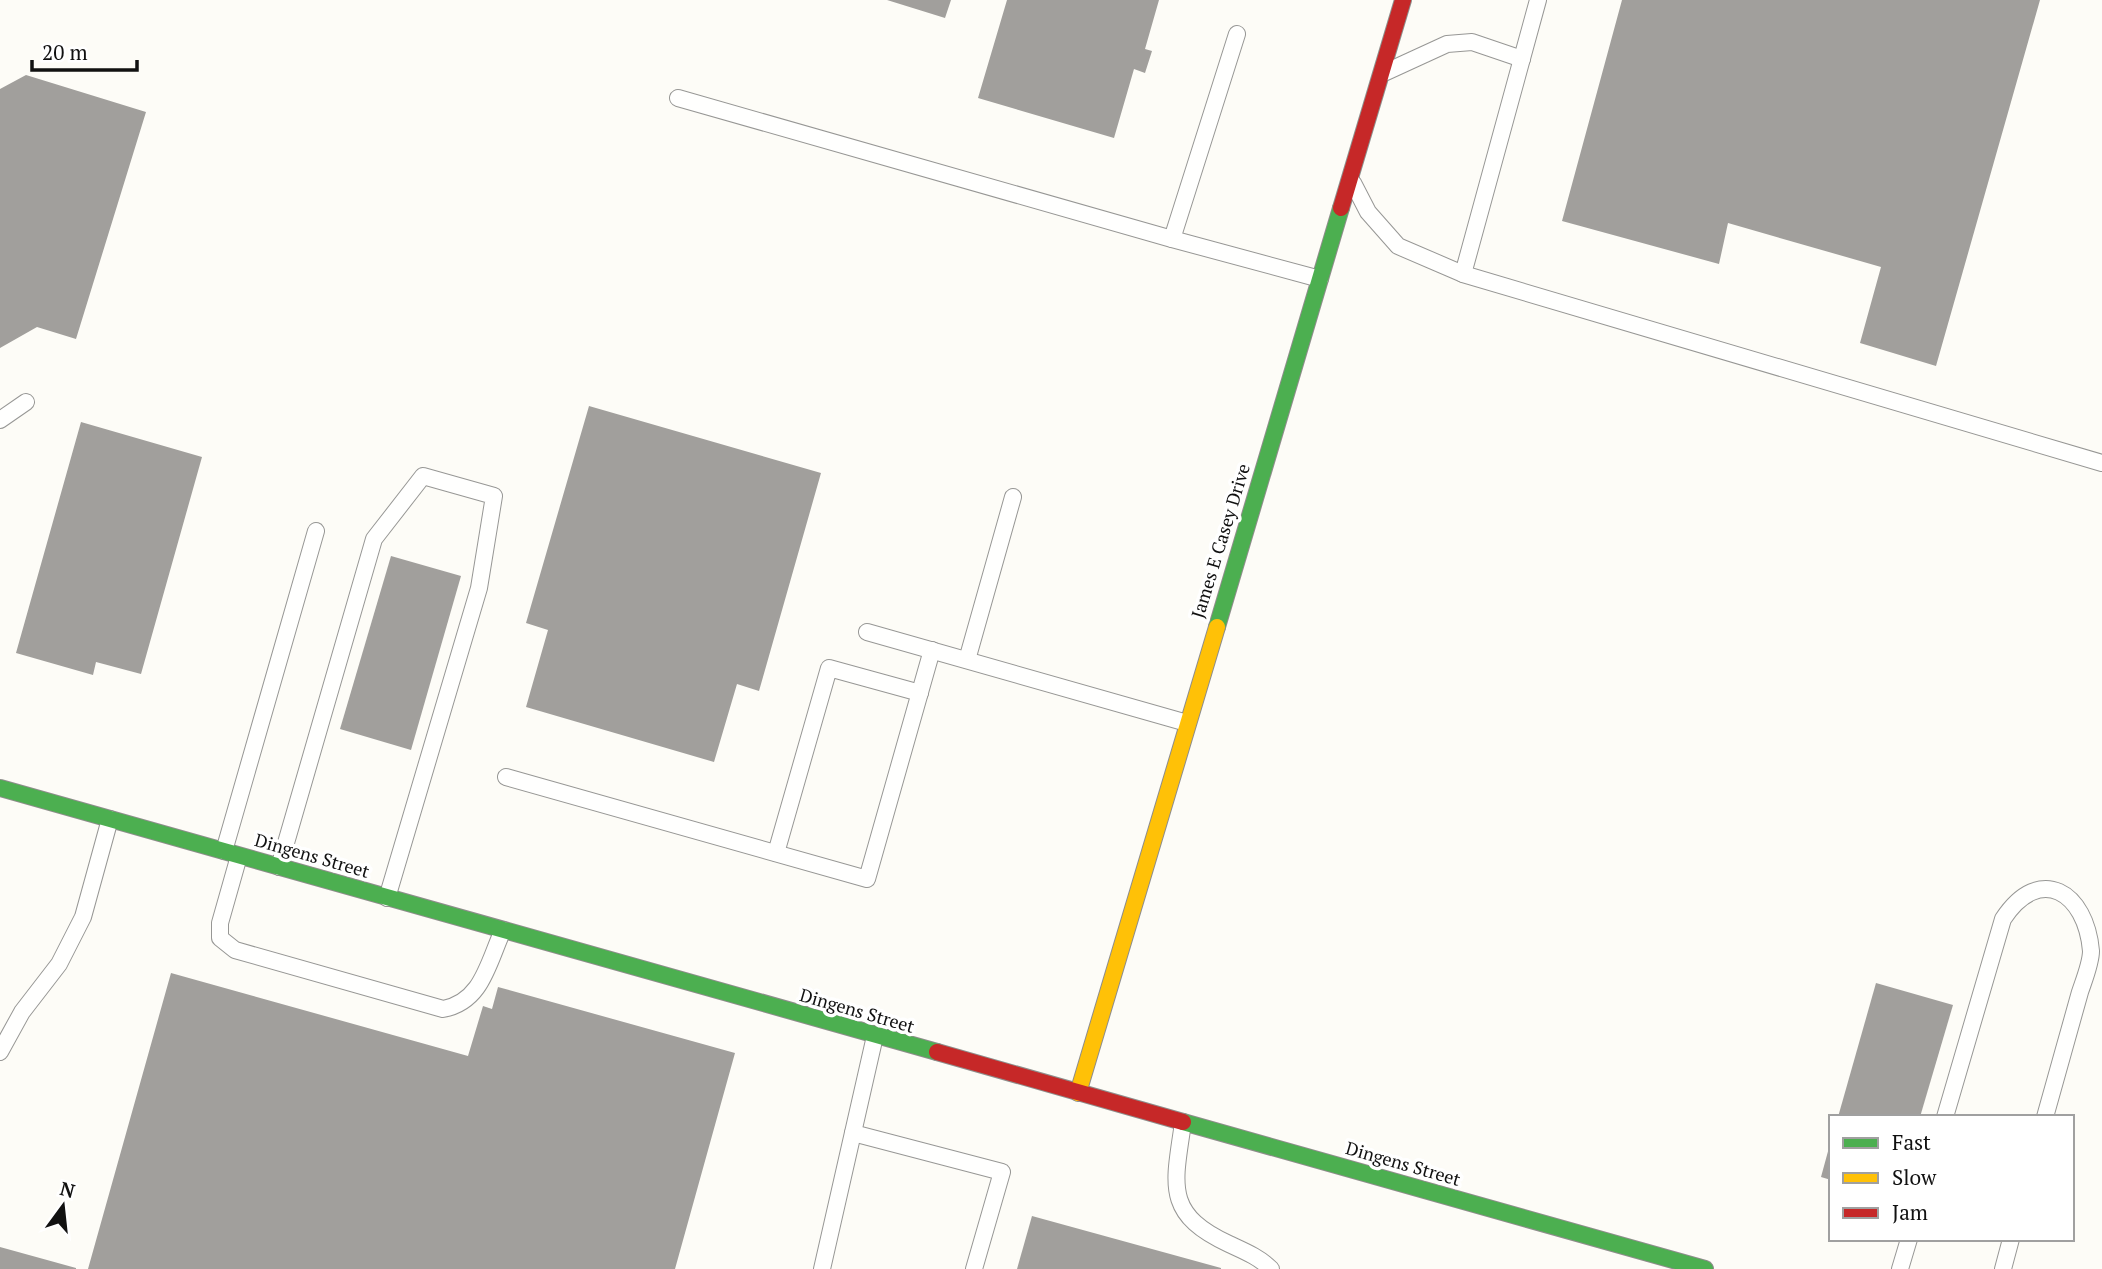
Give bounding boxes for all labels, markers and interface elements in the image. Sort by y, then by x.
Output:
scale bar [32,28,136,72]
text: 20 m [42,38,88,66]
street label: James E Casey Drive [1185,460,1255,621]
street label: Dingens Street [252,827,373,883]
street label: Dingens Street [797,982,918,1038]
legend [1829,1115,2074,1241]
text: Fast [1892,1128,1931,1156]
street label: Dingens Street [1343,1135,1464,1191]
text: Slow [1892,1163,1937,1191]
north arrow [28,1171,98,1241]
text: N [57,1175,78,1203]
text: Jam [1892,1198,1928,1226]

